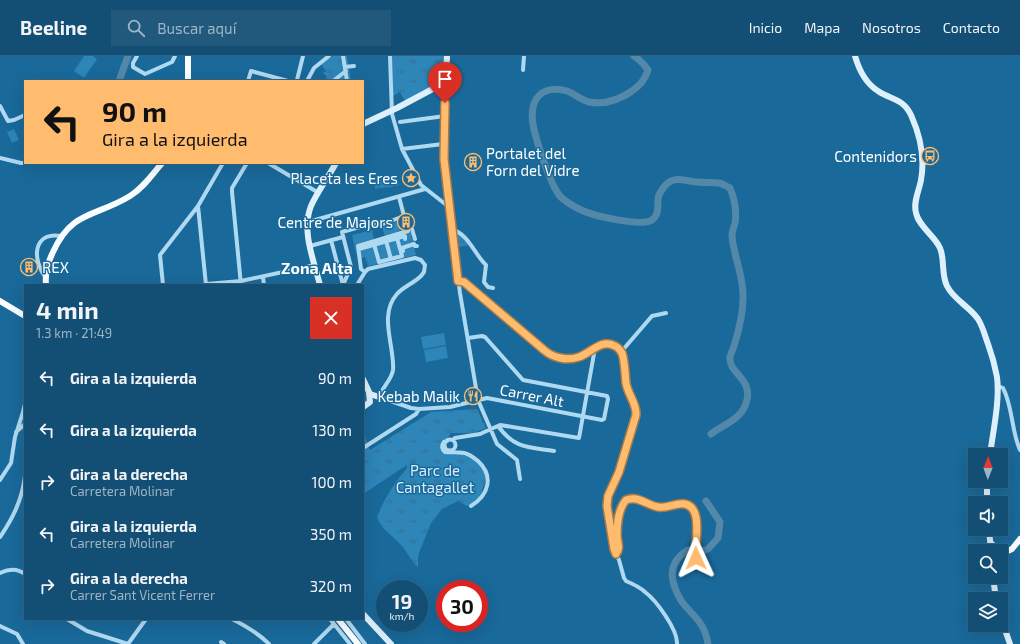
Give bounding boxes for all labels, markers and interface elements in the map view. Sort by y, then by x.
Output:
search box [111,10,391,46]
text: Beeline [20,16,87,39]
icon: search [125,17,147,39]
text: Buscar aquí [157,19,236,37]
text: Inicio [749,19,782,36]
text: Mapa [804,19,840,36]
text: Nosotros [862,19,921,36]
text: Contacto [943,19,1000,36]
pin [428,62,462,103]
icon: arrive [434,68,456,90]
text: 90 m [102,94,167,128]
icon: left [36,96,88,148]
text: Gira a la izquierda [102,128,248,150]
place label: Portalet del Forn del Vidre [486,144,579,179]
bus stop icon: Contenidors [920,146,940,166]
place label: Contenidors [834,147,917,165]
building icon: Portalet del Forn del Vidre [463,152,483,172]
place icon: Placeta les Eres [401,168,421,188]
place label: Placeta les Eres [291,169,398,187]
building icon: Centre de Majors [396,212,416,232]
place label: Centre de Majors [277,213,393,232]
building icon: REX [19,257,39,277]
place label: REX [42,258,69,276]
district label: Zona Alta [281,258,353,277]
text: 4 min [36,295,99,324]
button: close [310,297,352,339]
text: 1.3 km · 21:49 [36,325,112,341]
icon: left [36,367,58,389]
text: Gira a la izquierda [70,369,197,387]
text: 90 m [318,369,352,387]
street label: Carrer Alt [498,380,566,410]
restaurant icon: Kebab Malik [463,386,483,406]
place label: Kebab Malik [377,387,460,405]
icon: left [36,419,58,441]
text: Gira a la izquierda [70,421,197,439]
text: 130 m [312,421,352,439]
north arrow [968,448,1008,488]
map controls [968,448,1008,632]
park label: Parc de Cantagallet [396,461,475,496]
text: Gira a la derecha [70,465,188,483]
icon: right [36,471,58,493]
text: 100 m [311,473,352,491]
text: Carretera Molinar [70,483,175,499]
button: sound [968,496,1008,536]
text: Gira a la izquierda [70,517,197,535]
icon: left [36,523,58,545]
text: 350 m [310,525,352,543]
text: Carretera Molinar [70,535,175,551]
position arrow [675,537,717,579]
button: search [968,544,1008,584]
text: Gira a la derecha [70,569,188,587]
icon: right [36,575,58,597]
text: 320 m [310,577,352,595]
speed limit sign: 30 [436,580,488,632]
text: Carrer Sant Vicent Ferrer [70,587,215,603]
text: 19 [392,589,412,613]
button: layers [968,592,1008,632]
text: km/h [390,610,414,622]

